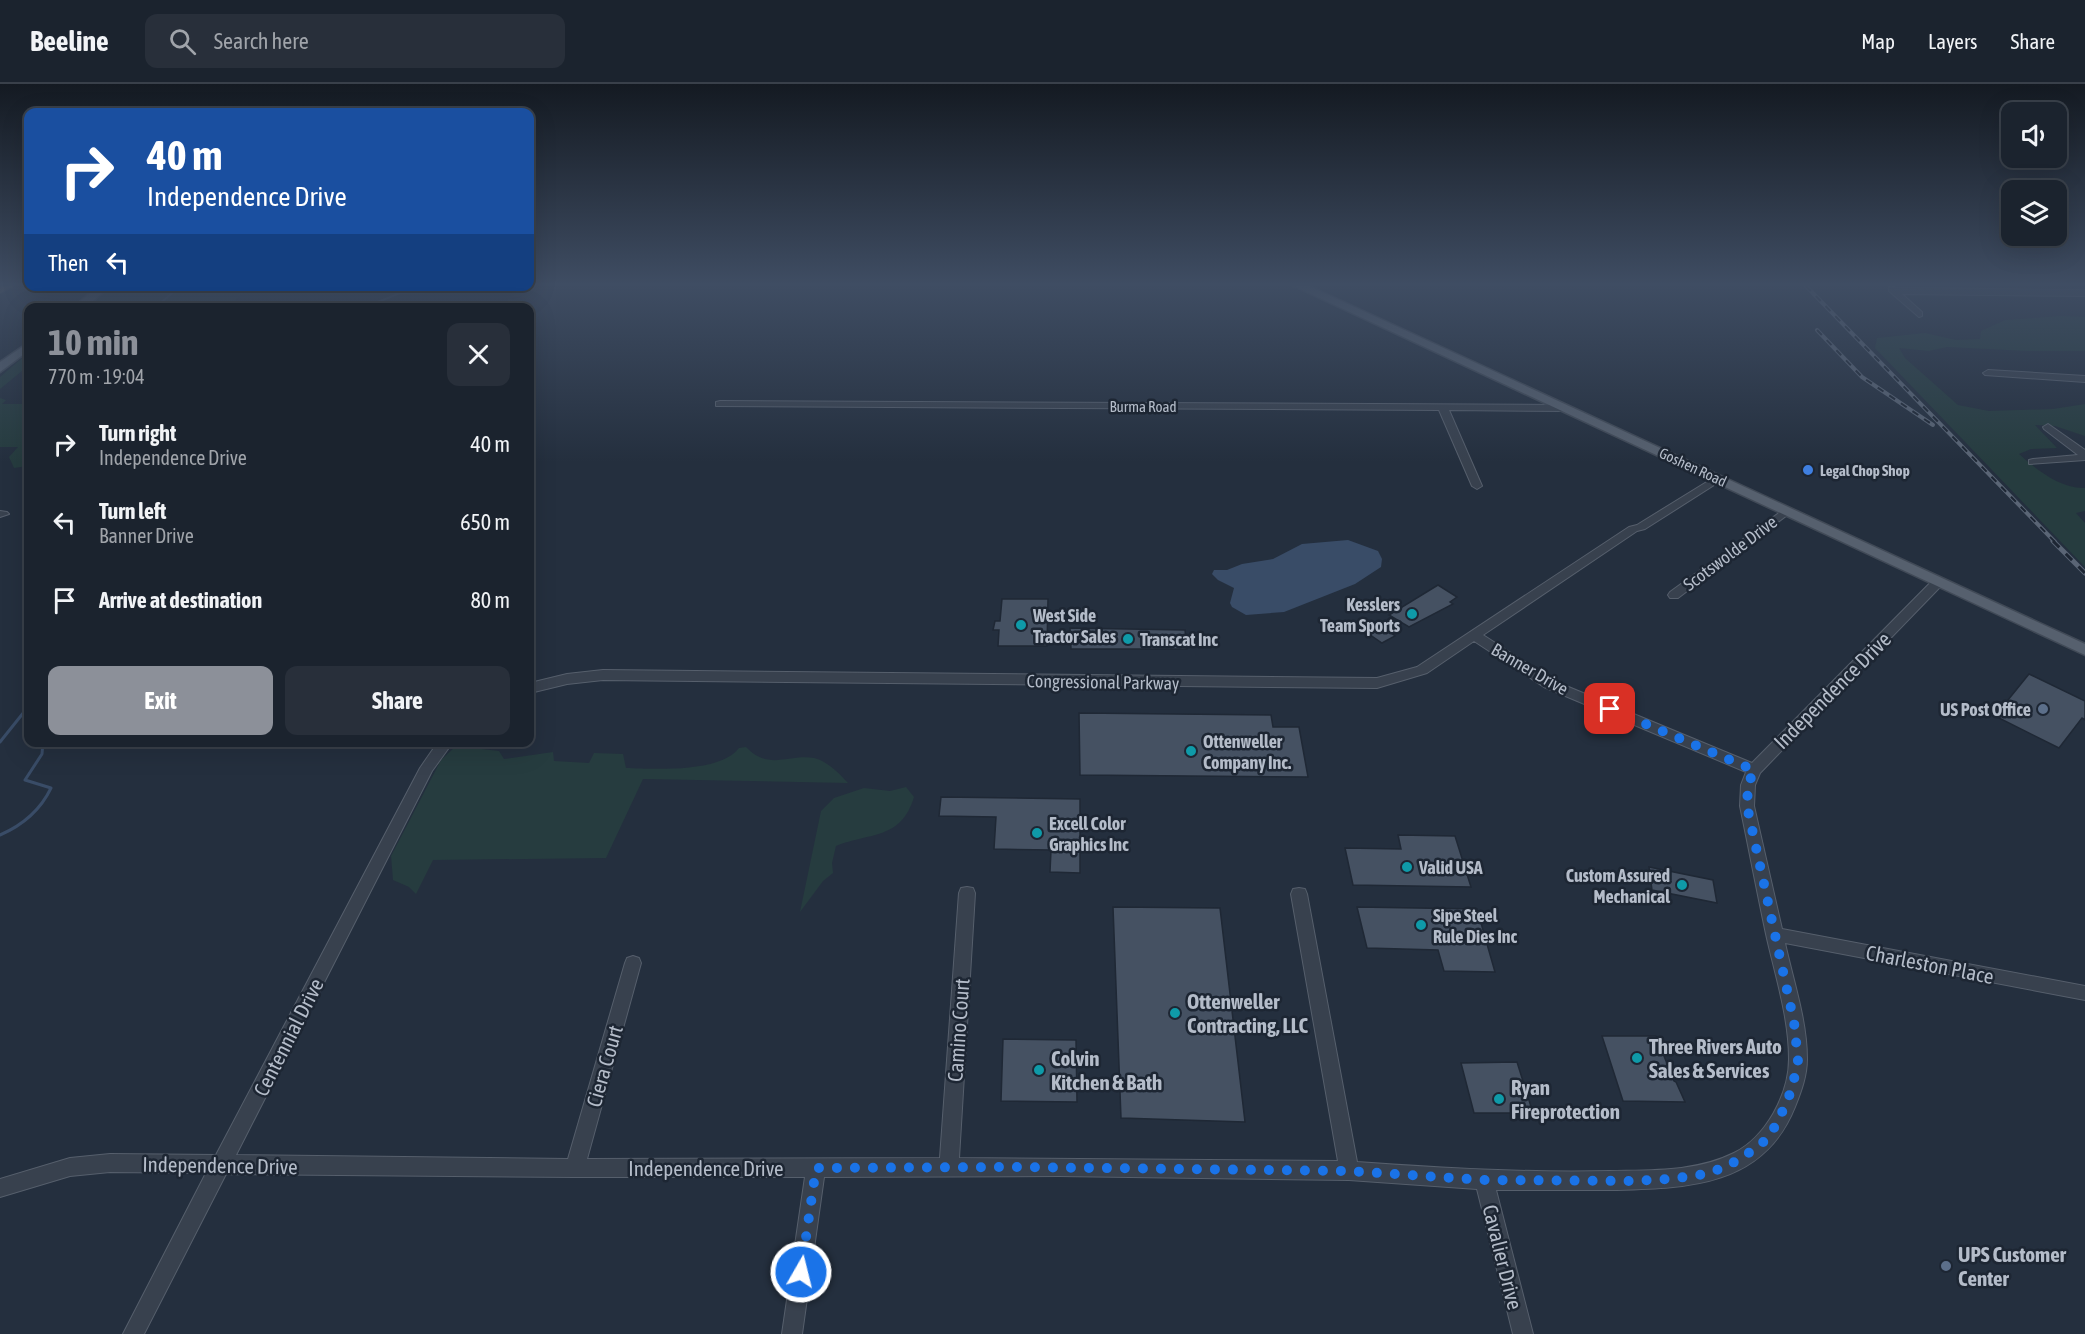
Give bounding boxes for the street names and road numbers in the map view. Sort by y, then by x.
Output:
street label: Burma Road [1109,398,1177,415]
street label: Goshen Road [1657,444,1729,490]
street label: Scotswolde Drive [1679,511,1781,595]
street label: Independence Drive [1769,627,1895,753]
street label: Banner Drive [1488,639,1572,699]
street label: Congressional Parkway [1027,670,1179,694]
street label: Charleston Place [1864,940,1996,988]
street label: Centennial Drive [248,974,328,1100]
street label: Camino Court [942,977,974,1083]
street label: Ciera Court [581,1022,627,1110]
street label: Independence Drive [142,1152,298,1178]
street label: Independence Drive [628,1156,784,1180]
street label: Cavalier Drive [1478,1202,1528,1312]

